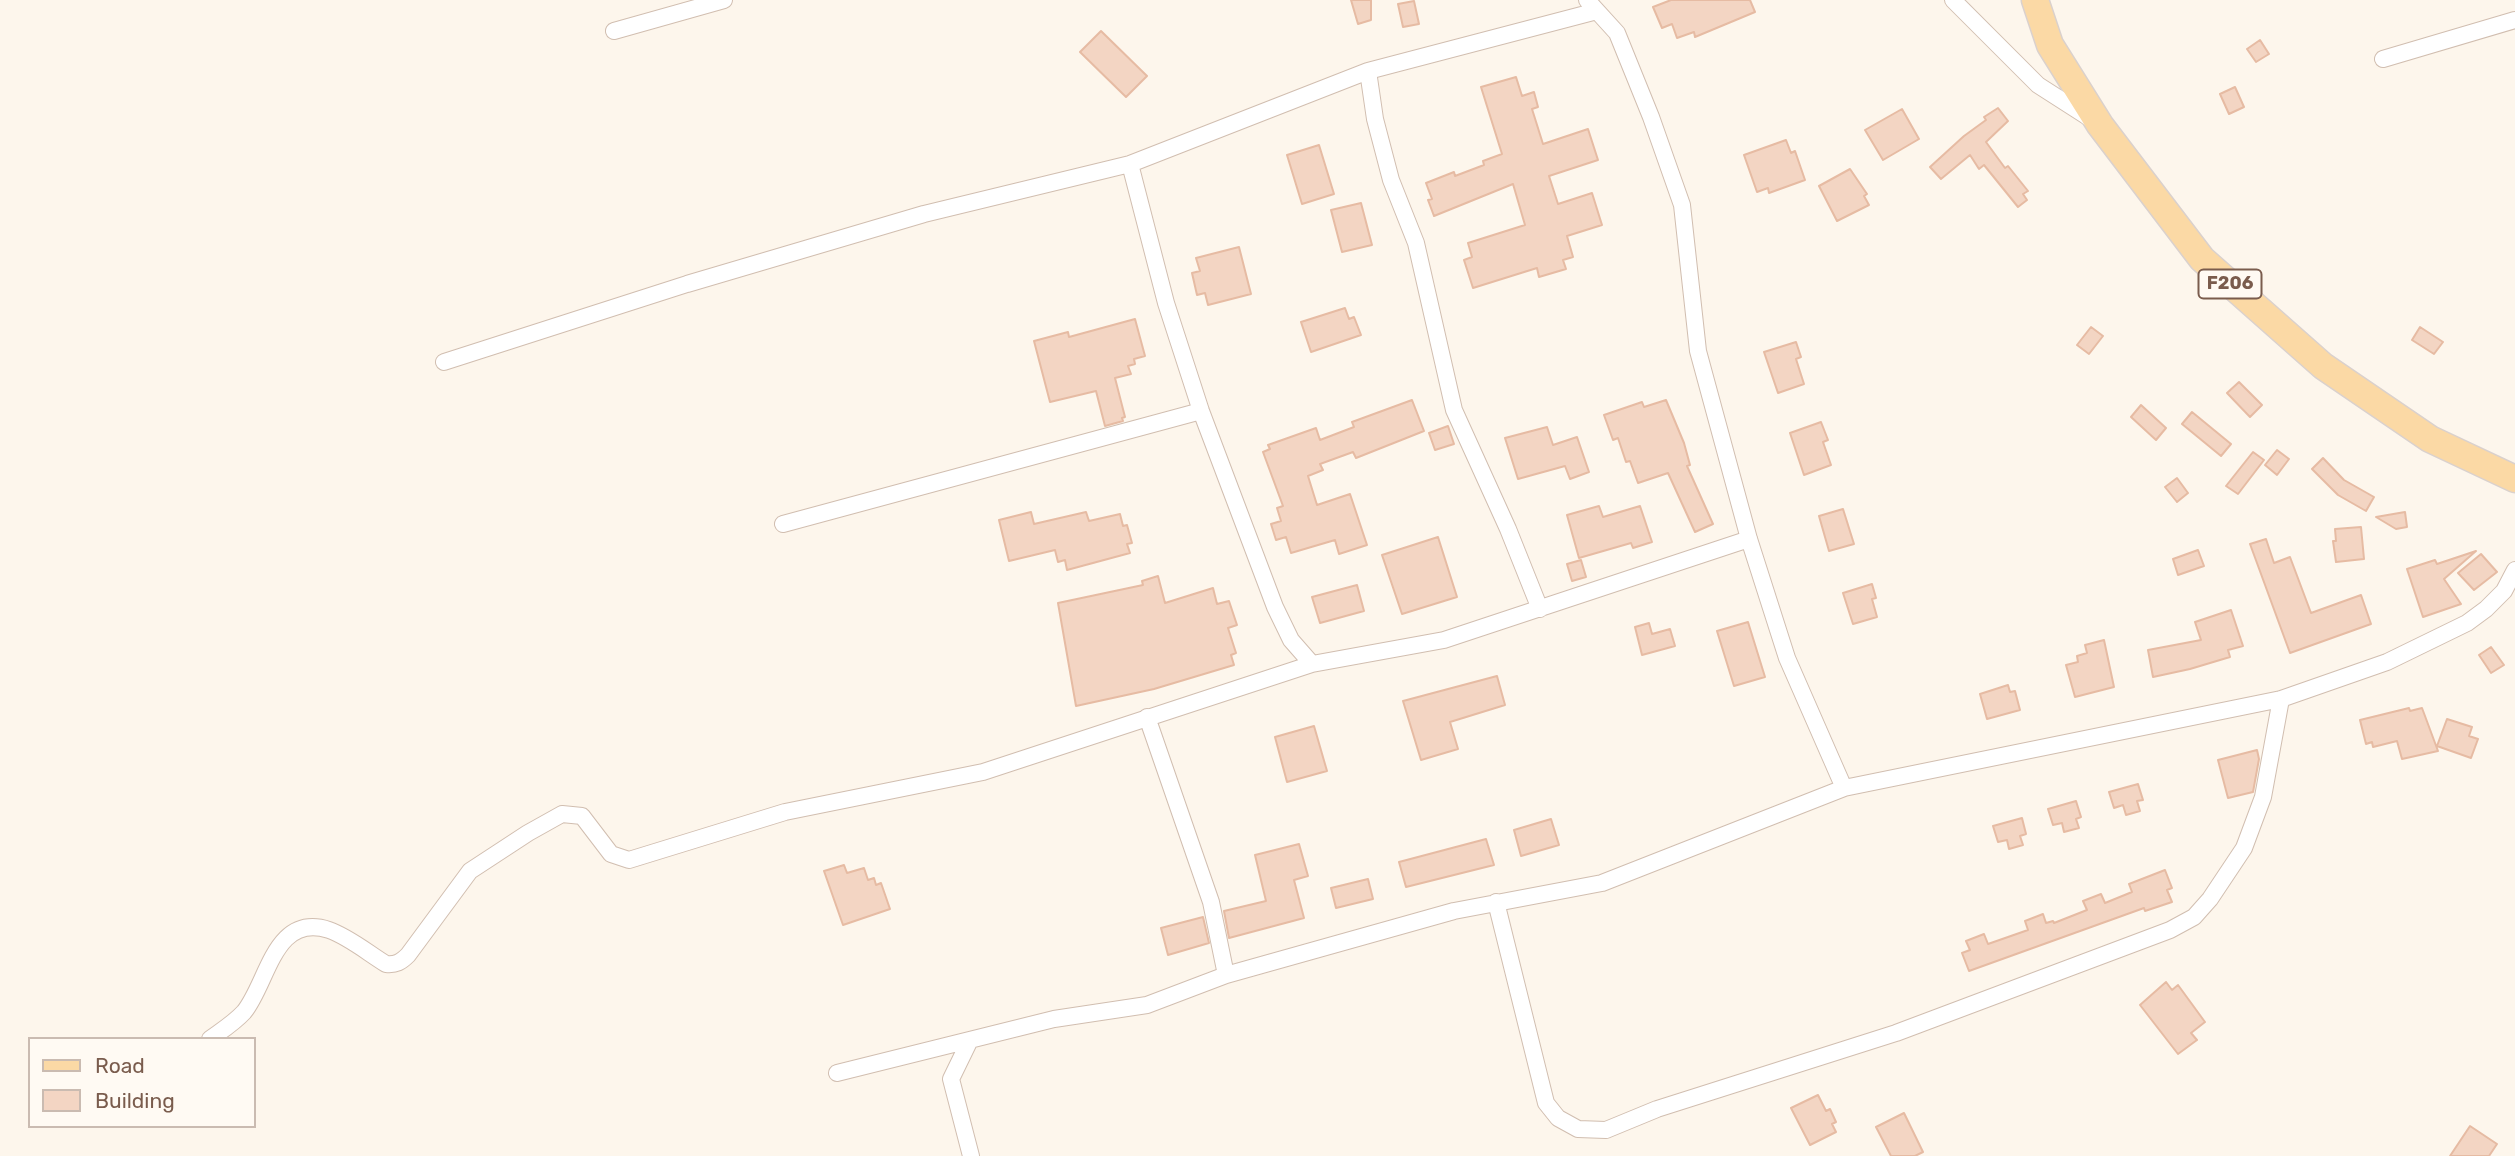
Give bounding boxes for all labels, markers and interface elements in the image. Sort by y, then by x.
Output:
road number: F206 [2198,270,2262,298]
legend [28,1037,256,1128]
text: Road [95,1053,145,1078]
text: Building [95,1088,175,1113]

